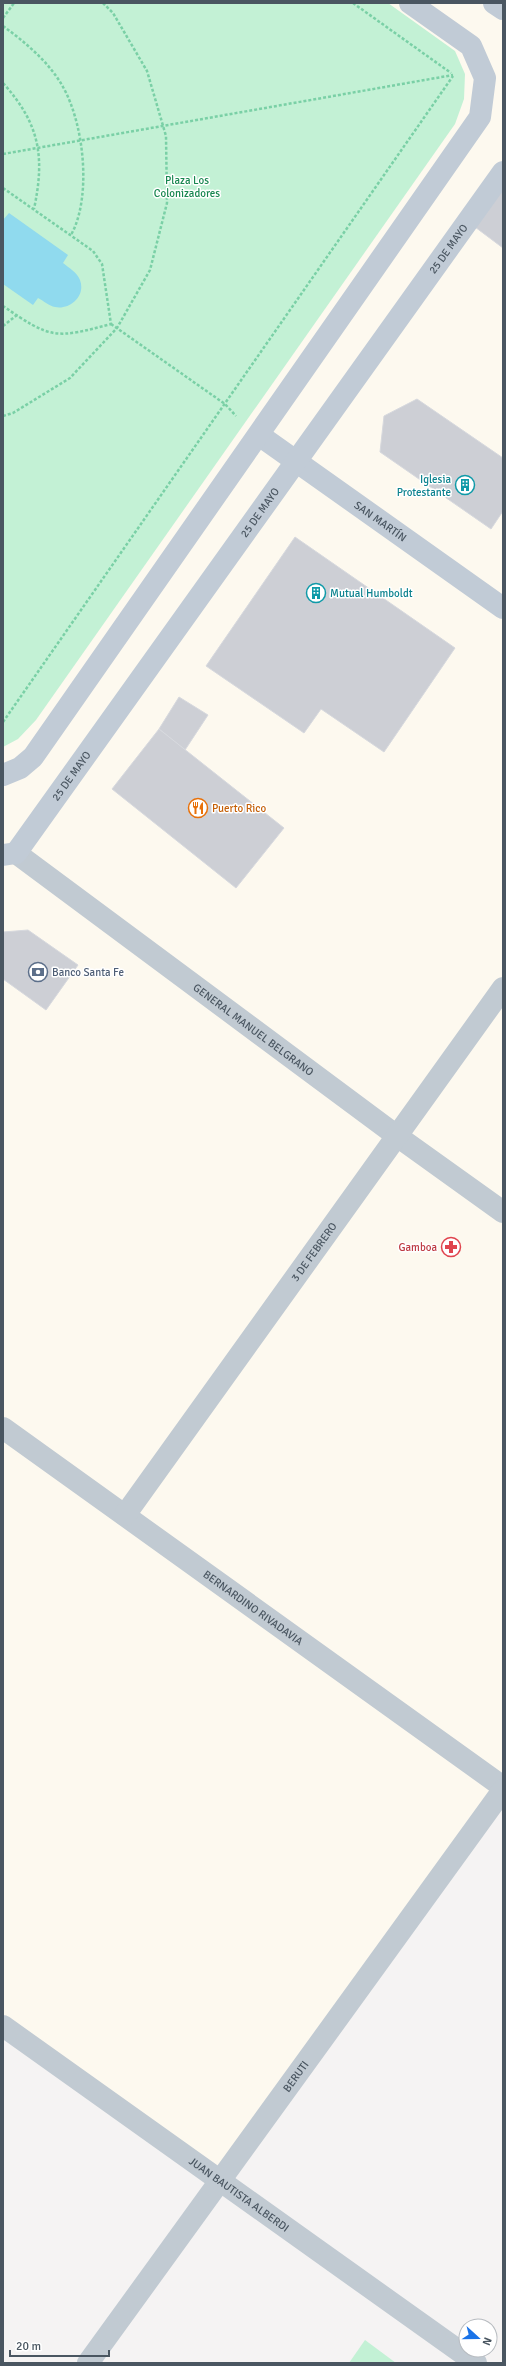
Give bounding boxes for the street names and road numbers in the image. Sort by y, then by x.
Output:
street label: 25 DE MAYO [426,222,471,276]
street label: 25 DE MAYO [238,485,282,540]
street label: SAN MARTÍN [352,499,409,545]
street label: 25 DE MAYO [49,749,94,803]
street label: GENERAL MANUEL BELGRANO [191,981,316,1079]
street label: 3 DE FEBRERO [289,1220,340,1284]
street label: BERNARDINO RIVADAVIA [201,1568,306,1648]
street label: BERUTI [280,2058,312,2095]
street label: JUAN BAUTISTA ALBERDI [186,2155,291,2235]

